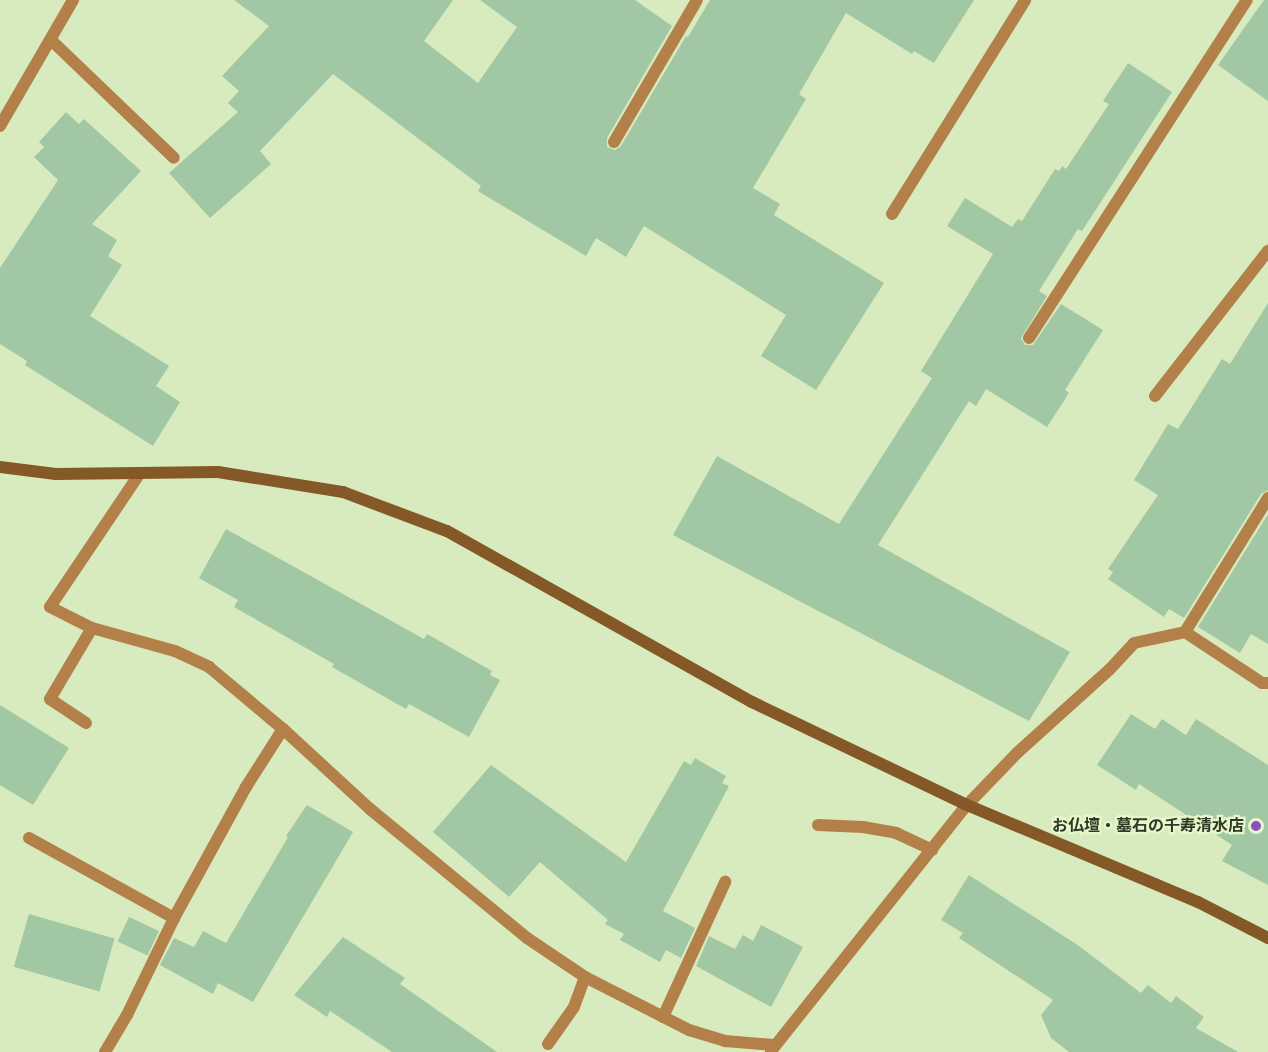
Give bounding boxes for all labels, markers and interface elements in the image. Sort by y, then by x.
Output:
place label: お仏壇・墓石の千寿清水店 [1052,816,1244,836]
marker: お仏壇・墓石の千寿清水店 [1249,819,1263,833]

